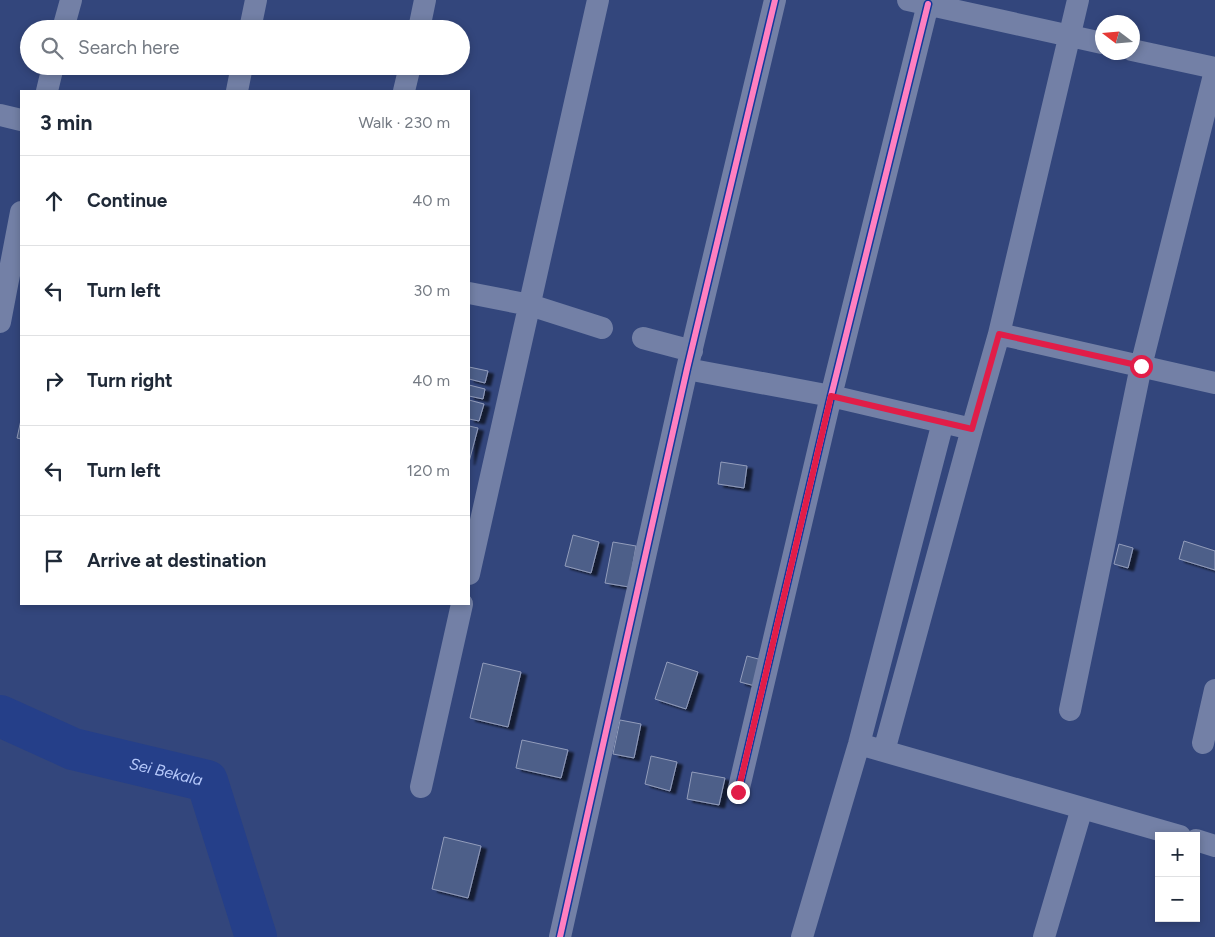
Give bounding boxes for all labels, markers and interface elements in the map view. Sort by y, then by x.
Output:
north arrow [1095,15,1140,60]
search box [20,20,470,75]
icon: search [38,34,66,62]
text: Search here [78,36,180,59]
text: 3 min [40,110,92,135]
text: Walk · 230 m [358,113,450,132]
icon: ahead [40,187,68,215]
text: Continue [87,189,167,212]
text: 40 m [412,191,450,210]
icon: left [40,277,68,305]
text: Turn left [87,279,161,302]
text: 30 m [413,281,450,300]
route start [1130,355,1153,378]
icon: right [40,367,68,395]
text: Turn right [87,369,173,392]
text: 40 m [412,371,450,390]
icon: left [40,457,68,485]
text: Turn left [87,459,161,482]
text: 120 m [407,461,450,480]
icon: arrive [40,547,68,575]
text: Arrive at destination [87,549,266,572]
water label: Sei Bekala [128,753,205,789]
route end [727,781,750,804]
map controls [1155,832,1200,922]
button: + [1155,832,1200,877]
button: − [1155,877,1200,922]

